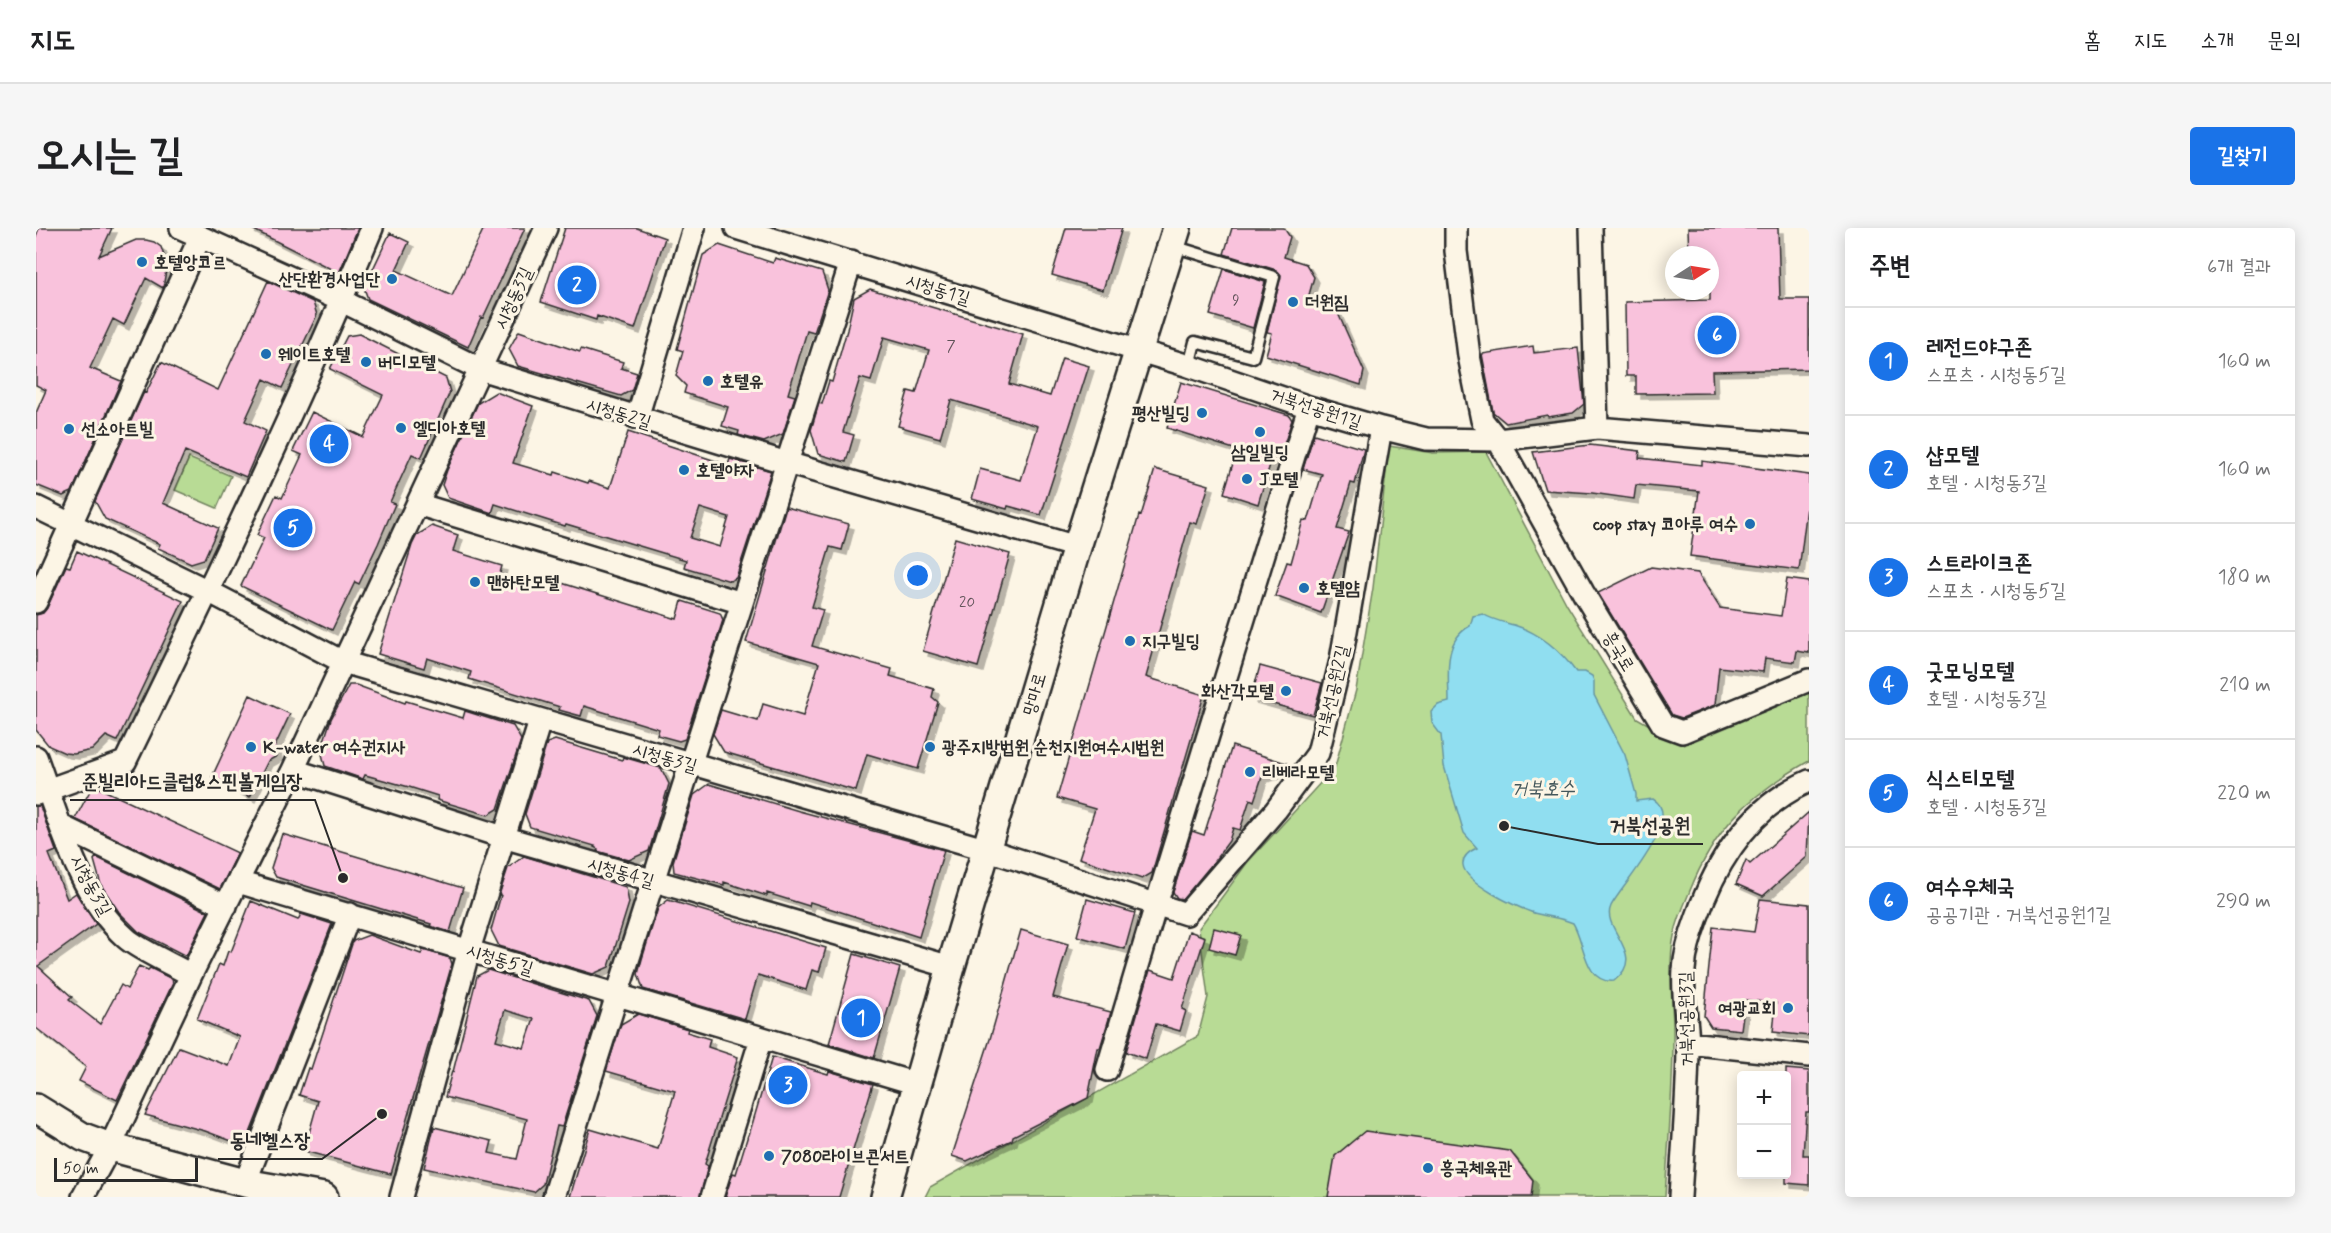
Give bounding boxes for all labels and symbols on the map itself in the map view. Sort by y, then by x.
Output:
north arrow [1665,246,1719,300]
place label: 호텔앙코르 [154,251,226,275]
marker: 호텔앙코르 [135,255,149,269]
pin: 2 [558,262,596,308]
street label: 시청동3길 [489,263,539,333]
place label: 산단환경사업단 [279,268,381,292]
street label: 시청동1길 [903,269,973,311]
marker: 산단환경사업단 [385,272,399,286]
house number: 9 [1232,291,1240,311]
place label: 더원짐 [1305,291,1349,315]
marker: 더원짐 [1286,295,1300,309]
pin: 6 [1698,312,1736,358]
house number: 7 [946,337,956,357]
place label: 웨이트호텔 [278,343,351,367]
marker: 웨이트호텔 [259,347,273,361]
place label: 버디모텔 [378,351,436,375]
marker: 버디모텔 [359,355,373,369]
place label: 호텔유 [720,370,763,394]
marker: 호텔유 [701,374,715,388]
street label: 거북선공원1길 [1267,383,1365,435]
street label: 시청동2길 [583,393,655,435]
place label: 평산빌딩 [1132,402,1190,426]
marker: 평산빌딩 [1195,406,1209,420]
place label: 엘디아호텔 [413,417,486,441]
place label: 선소아트빌 [81,418,154,442]
marker: 엘디아호텔 [394,421,408,435]
marker: 선소아트빌 [62,422,76,436]
pin: 4 [310,422,348,466]
marker: 삼일빌딩 [1253,425,1267,439]
place label: 삼일빌딩 [1231,441,1289,465]
place label: 호텔야자 [696,459,754,483]
marker: 호텔야자 [677,463,691,477]
place label: J모텔 [1259,468,1299,492]
marker: J모텔 [1240,472,1254,486]
pin: 5 [274,506,312,550]
place label: coop stay 코아루 여수 [1593,513,1738,537]
marker: coop stay 코아루 여수 [1743,517,1757,531]
your location [903,561,932,590]
place label: 맨하탄모텔 [487,571,560,595]
marker: 맨하탄모텔 [468,575,482,589]
place label: 호텔얌 [1316,577,1360,601]
marker: 호텔얌 [1297,581,1311,595]
house number: 20 [959,593,975,613]
street label: 흥국로 [1597,627,1640,676]
place label: 지구빌딩 [1142,630,1200,654]
marker: 지구빌딩 [1123,634,1137,648]
street label: 거북선공원2길 [1311,642,1356,742]
street label: 망마로 [1017,670,1052,718]
place label: 화산각모텔 [1202,680,1275,704]
marker: 화산각모텔 [1279,684,1293,698]
place label: K-water 여수권지사 [263,736,406,760]
place label: 광주지방법원 순천지원여수시법원 [942,736,1164,760]
street label: 시청동3길 [630,737,700,779]
marker: K-water 여수권지사 [244,740,258,754]
marker: 광주지방법원 순천지원여수시법원 [923,740,937,754]
place label: 리베라모텔 [1262,761,1335,785]
callout: 준빌리아드클럽&스핀볼게임장 [70,762,315,800]
marker: 리베라모텔 [1243,765,1257,779]
text: 준빌리아드클럽&스핀볼게임장 [82,769,302,796]
water label: 거북호수 [1511,776,1576,803]
callout: 거북선공원 [1598,806,1703,844]
text: 거북선공원 [1610,813,1690,840]
street label: 시청동3길 [64,851,117,921]
street label: 시청동4길 [585,852,657,894]
street label: 시청동5길 [463,938,537,982]
street label: 거북선공원3길 [1674,971,1700,1067]
pin: 1 [842,996,880,1040]
place label: 여광교회 [1718,997,1776,1021]
marker: 여광교회 [1781,1001,1795,1015]
pin: 3 [768,1062,807,1108]
callout: 동네헬스장 [218,1121,322,1159]
text: 동네헬스장 [230,1128,310,1155]
place label: 7080라이브콘서트 [781,1145,909,1169]
marker: 7080라이브콘서트 [762,1149,776,1163]
scale bar [54,1155,198,1182]
place label: 흥국체육관 [1440,1157,1513,1181]
marker: 흥국체육관 [1421,1161,1435,1175]

